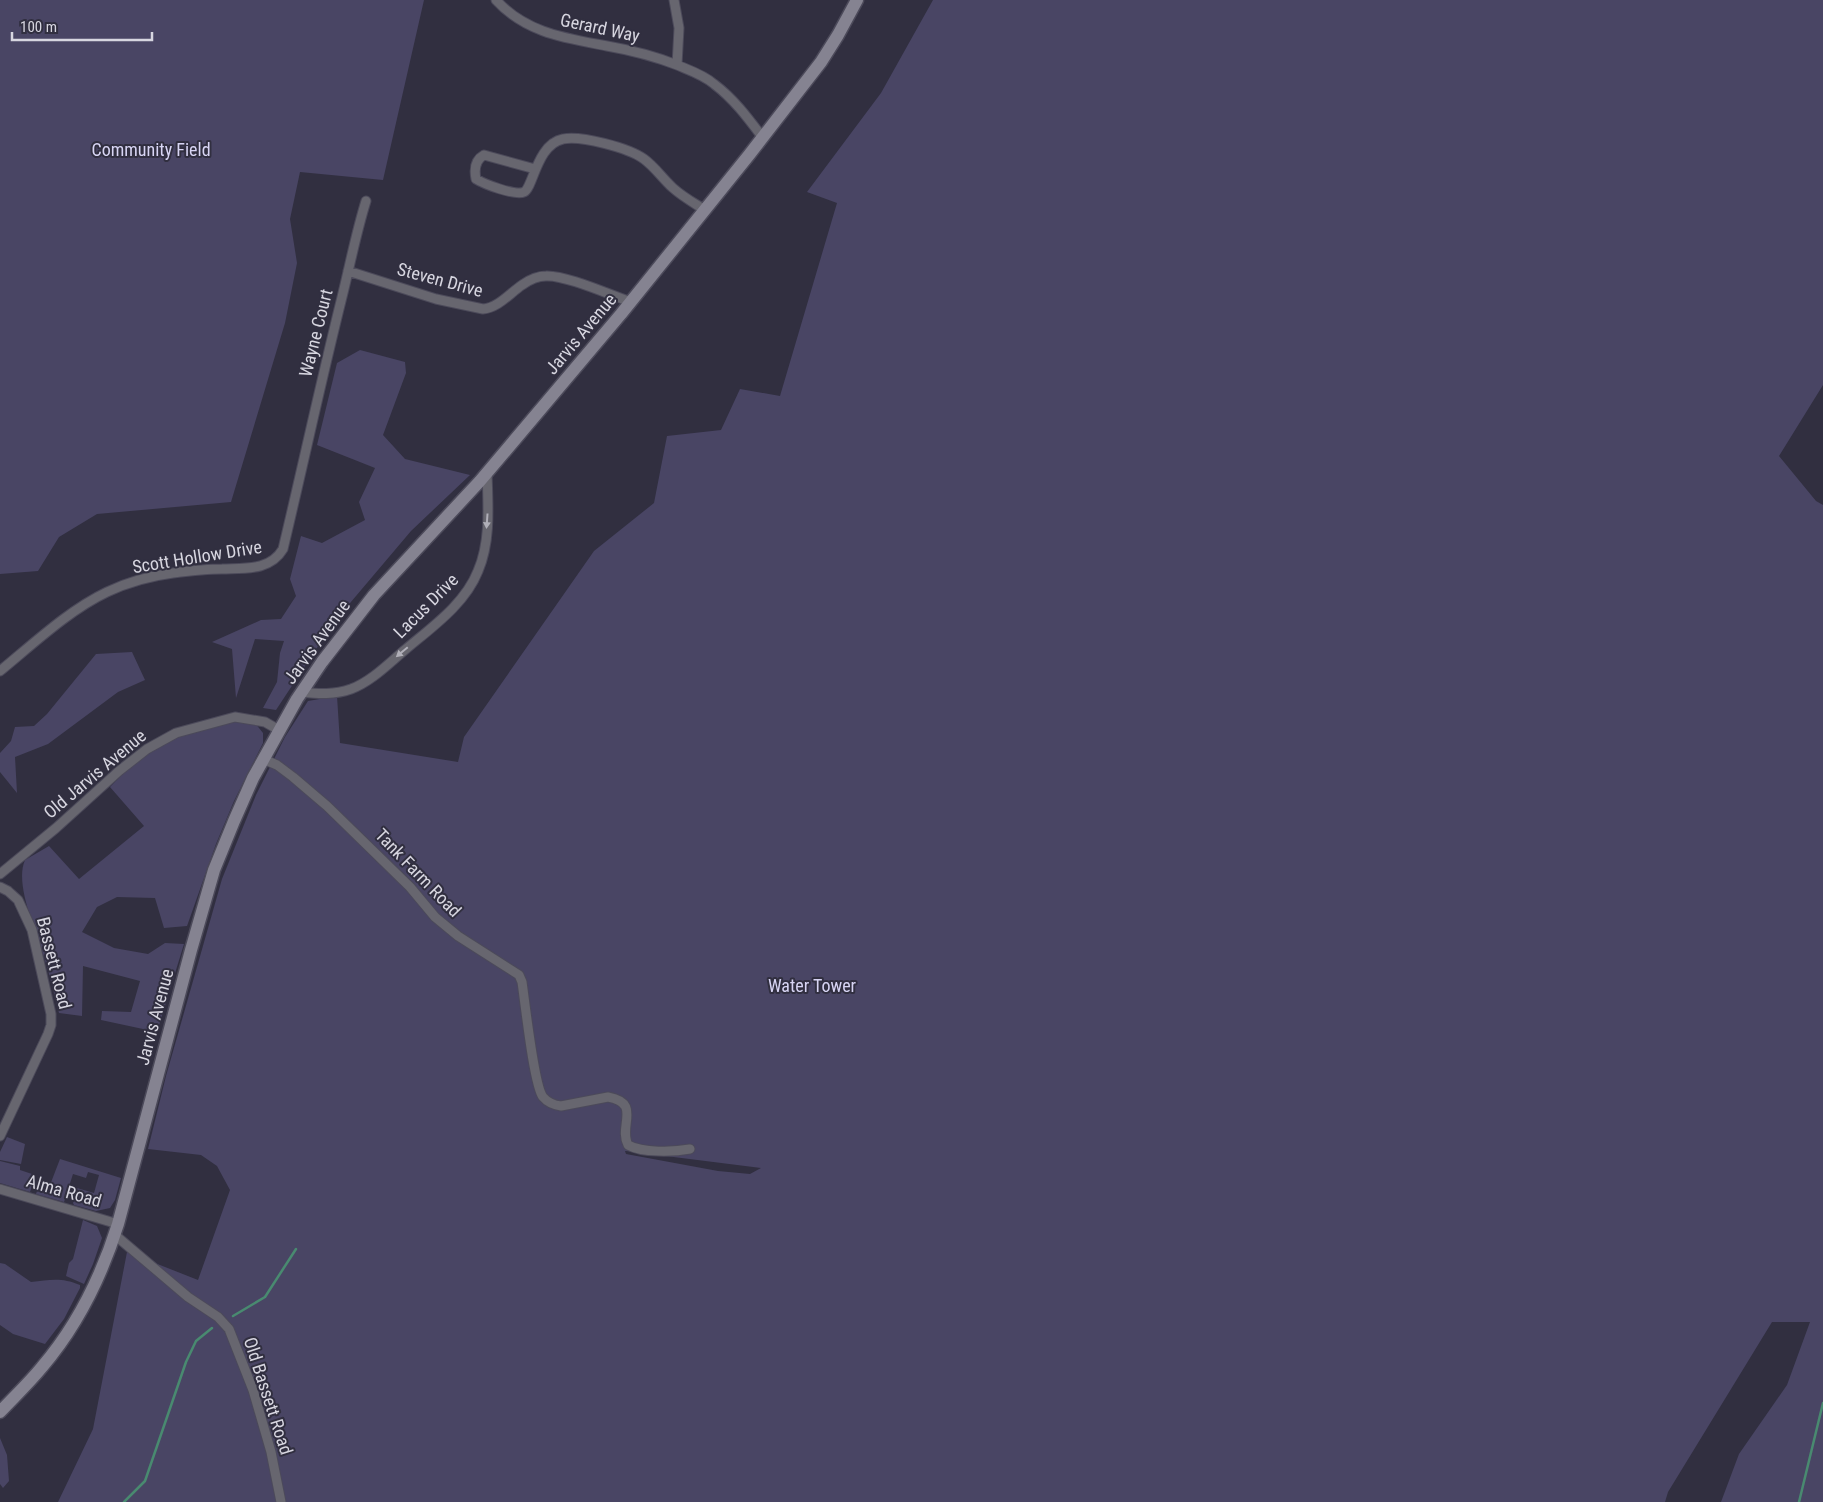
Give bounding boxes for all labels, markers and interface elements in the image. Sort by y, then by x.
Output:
street label: Gerard Way [558,9,642,46]
scale bar [12,10,152,42]
text: 100 m [20,18,57,36]
park label: Community Field [91,139,211,160]
street label: Steven Drive [395,258,485,301]
street label: Wayne Court [294,287,337,379]
street label: Jarvis Avenue [541,289,620,378]
one-way arrow [483,514,491,530]
street label: Scott Hollow Drive [131,536,263,577]
street label: Lacus Drive [389,569,462,642]
street label: Jarvis Avenue [279,596,354,688]
one-way arrow [396,646,409,657]
street label: Old Jarvis Avenue [39,725,150,822]
street label: Tank Farm Road [371,824,466,921]
street label: Bassett Road [33,915,76,1011]
street label: Jarvis Avenue [132,966,177,1067]
park label: Water Tower [768,975,857,996]
street label: Alma Road [24,1170,104,1211]
street label: Old Bassett Road [240,1334,297,1457]

